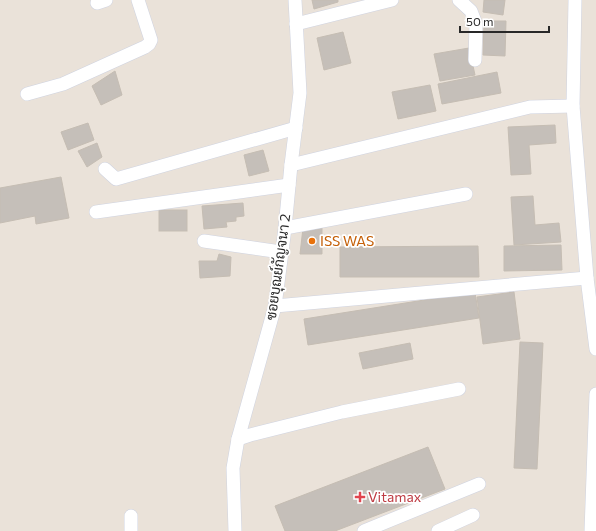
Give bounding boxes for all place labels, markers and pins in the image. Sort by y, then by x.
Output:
place label: ISS WAS [320,232,374,249]
marker: ISS WAS [307,236,317,246]
place label: Vitamax [368,488,422,505]
marker: Vitamax [355,492,365,502]

